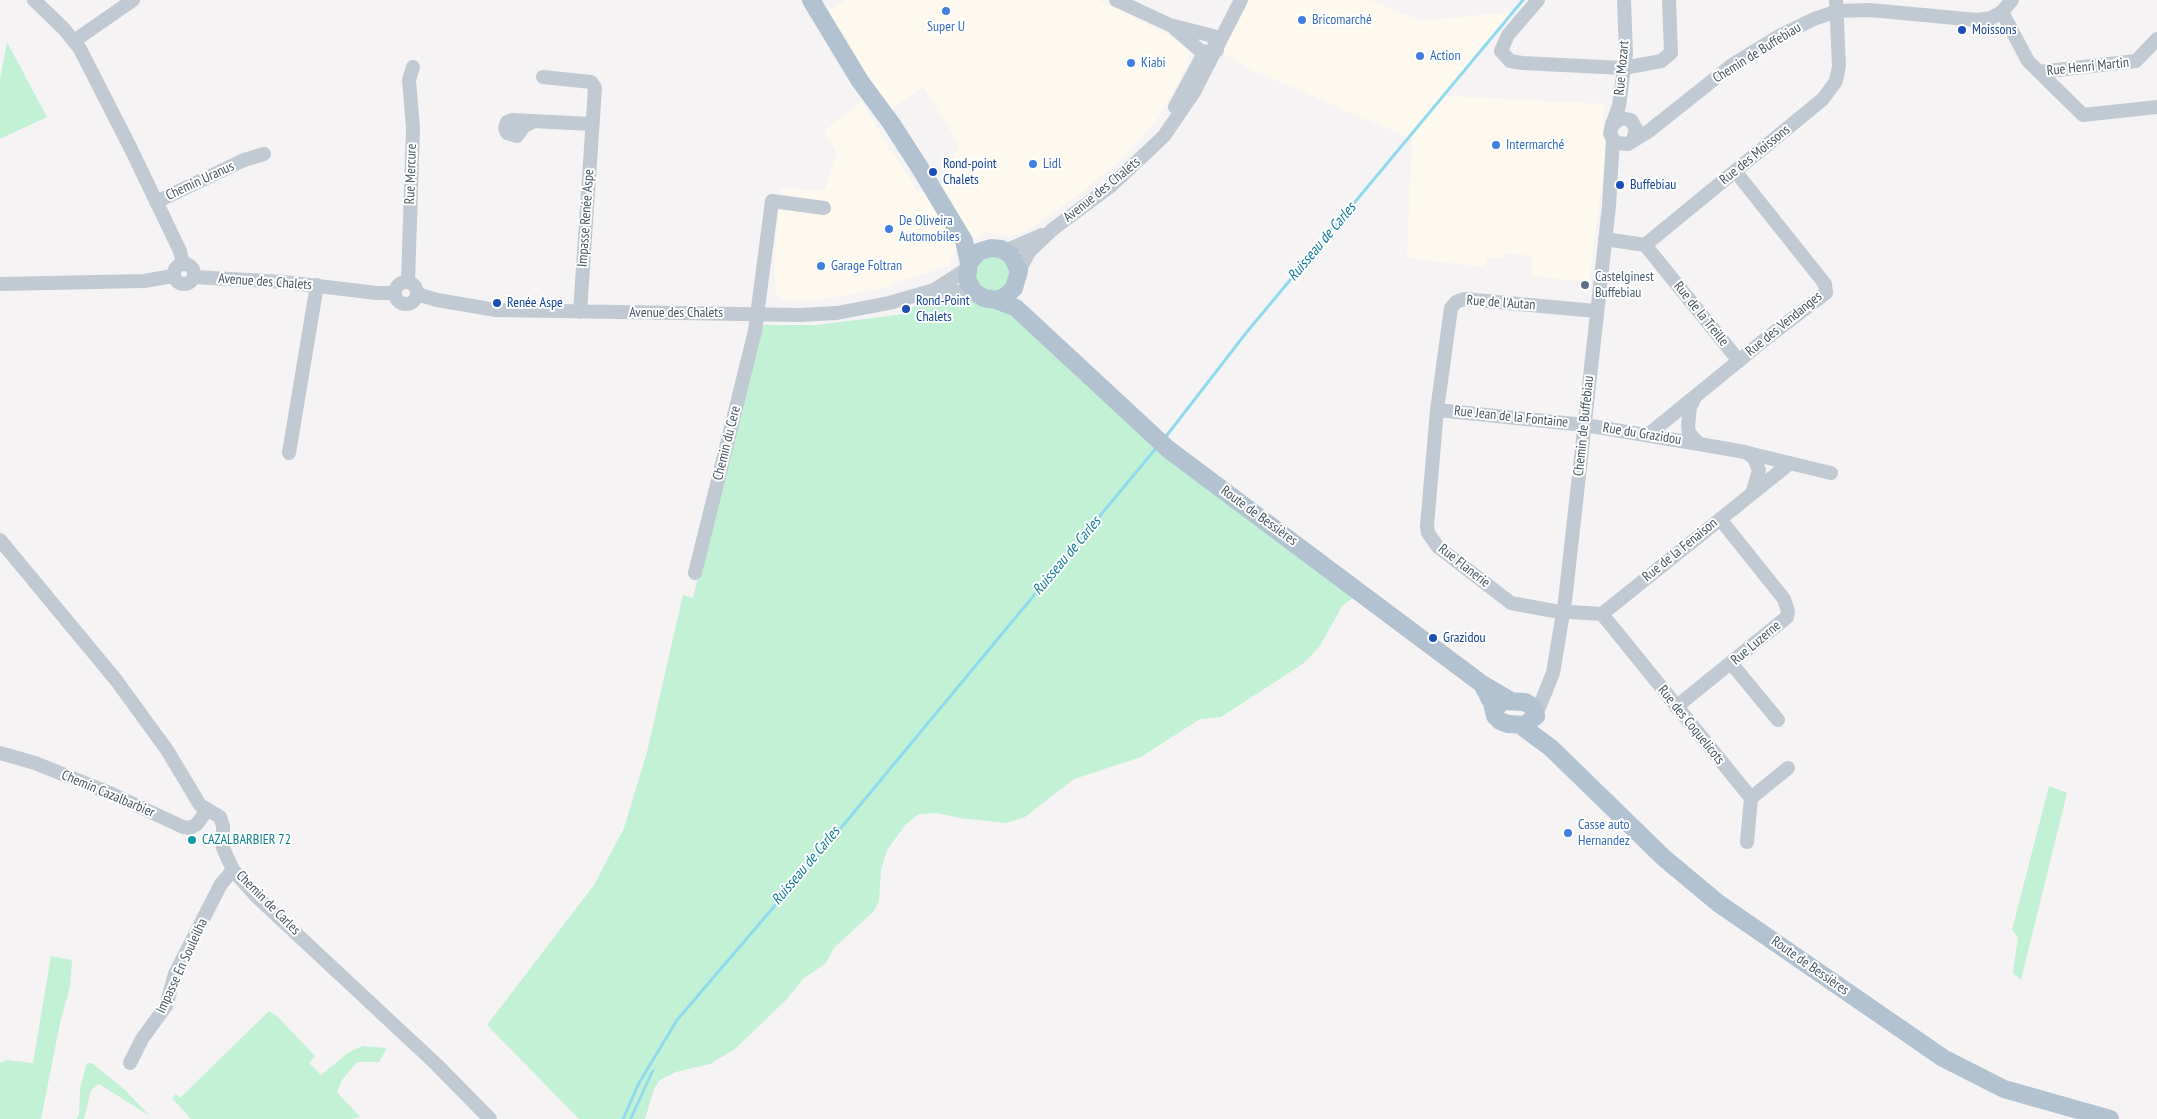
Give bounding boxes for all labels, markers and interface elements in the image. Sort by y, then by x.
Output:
marker: Super U [940,5,952,17]
place label: Bricomarché [1312,12,1372,28]
marker: Bricomarché [1296,14,1308,26]
place label: Super U [927,19,965,35]
street label: Chemin de Buffebiau [1710,19,1804,87]
place label: Moissons [1972,22,2016,38]
marker: Moissons [1956,24,1968,36]
street label: Rue Mozart [1611,40,1633,96]
place label: Action [1430,48,1461,64]
marker: Action [1414,50,1426,62]
street label: Rue Henri Martin [2046,54,2130,80]
place label: Kiabi [1141,55,1166,71]
marker: Kiabi [1125,57,1137,69]
street label: Rue des Moissons [1716,122,1794,188]
place label: Intermarché [1506,137,1564,153]
marker: Intermarché [1490,139,1502,151]
street label: Rue Mercure [402,143,420,205]
street label: Avenue des Chalets [1060,154,1144,226]
place label: Rond-point Chalets [943,156,997,188]
place label: Lidl [1043,156,1061,172]
street label: Chemin Uranus [163,158,237,204]
marker: Lidl [1027,158,1039,170]
marker: Rond-point Chalets [927,166,939,178]
street label: Impasse Renée Aspe [574,169,598,267]
place label: Buffebiau [1630,177,1676,193]
marker: Buffebiau [1614,179,1626,191]
water label: Ruisseau de Carles [1284,199,1360,285]
place label: De Oliveira Automobiles [899,213,960,246]
marker: De Oliveira Automobiles [883,223,895,235]
place label: Garage Foltran [831,258,902,274]
marker: Garage Foltran [815,260,827,272]
place label: Castelginest Buffebiau [1595,269,1654,302]
street label: Avenue des Chalets [218,270,312,294]
street label: Rue de la Treille [1670,278,1732,350]
marker: Castelginest Buffebiau [1579,279,1591,291]
street label: Rue des Vendanges [1743,288,1825,360]
street label: Rue de l'Autan [1466,292,1536,314]
place label: Rond-Point Chalets [916,293,969,326]
place label: Renée Aspe [507,295,563,311]
marker: Renée Aspe [491,297,503,309]
marker: Rond-Point Chalets [900,303,912,315]
street label: Avenue des Chalets [629,305,723,321]
street label: Chemin de Buffebiau [1570,375,1598,477]
street label: Rue Jean de la Fontaine [1453,403,1569,431]
street label: Chemin du Cere [710,404,744,482]
street label: Rue du Grazidou [1602,420,1682,448]
street label: Route de Bessières [1217,483,1301,549]
water label: Ruisseau de Carles [1029,513,1105,599]
street label: Rue de la Fenaison [1639,515,1721,585]
street label: Rue Flanerie [1435,541,1493,591]
street label: Rue Luzerne [1728,617,1784,669]
place label: Grazidou [1443,630,1486,646]
marker: Grazidou [1427,632,1439,644]
street label: Rue des Coquelicots [1654,682,1728,768]
street label: Chemin Cazalbarbier [59,767,157,821]
place label: Casse auto Hernandez [1578,817,1630,850]
water label: Ruisseau de Carles [768,823,844,909]
marker: Casse auto Hernandez [1562,827,1574,839]
place label: CAZALBARBIER 72 [202,832,291,848]
marker: CAZALBARBIER 72 [186,834,198,846]
street label: Chemin de Carles [232,867,304,939]
street label: Impasse En Souleilha [153,916,211,1016]
street label: Route de Bessières [1768,933,1852,999]

